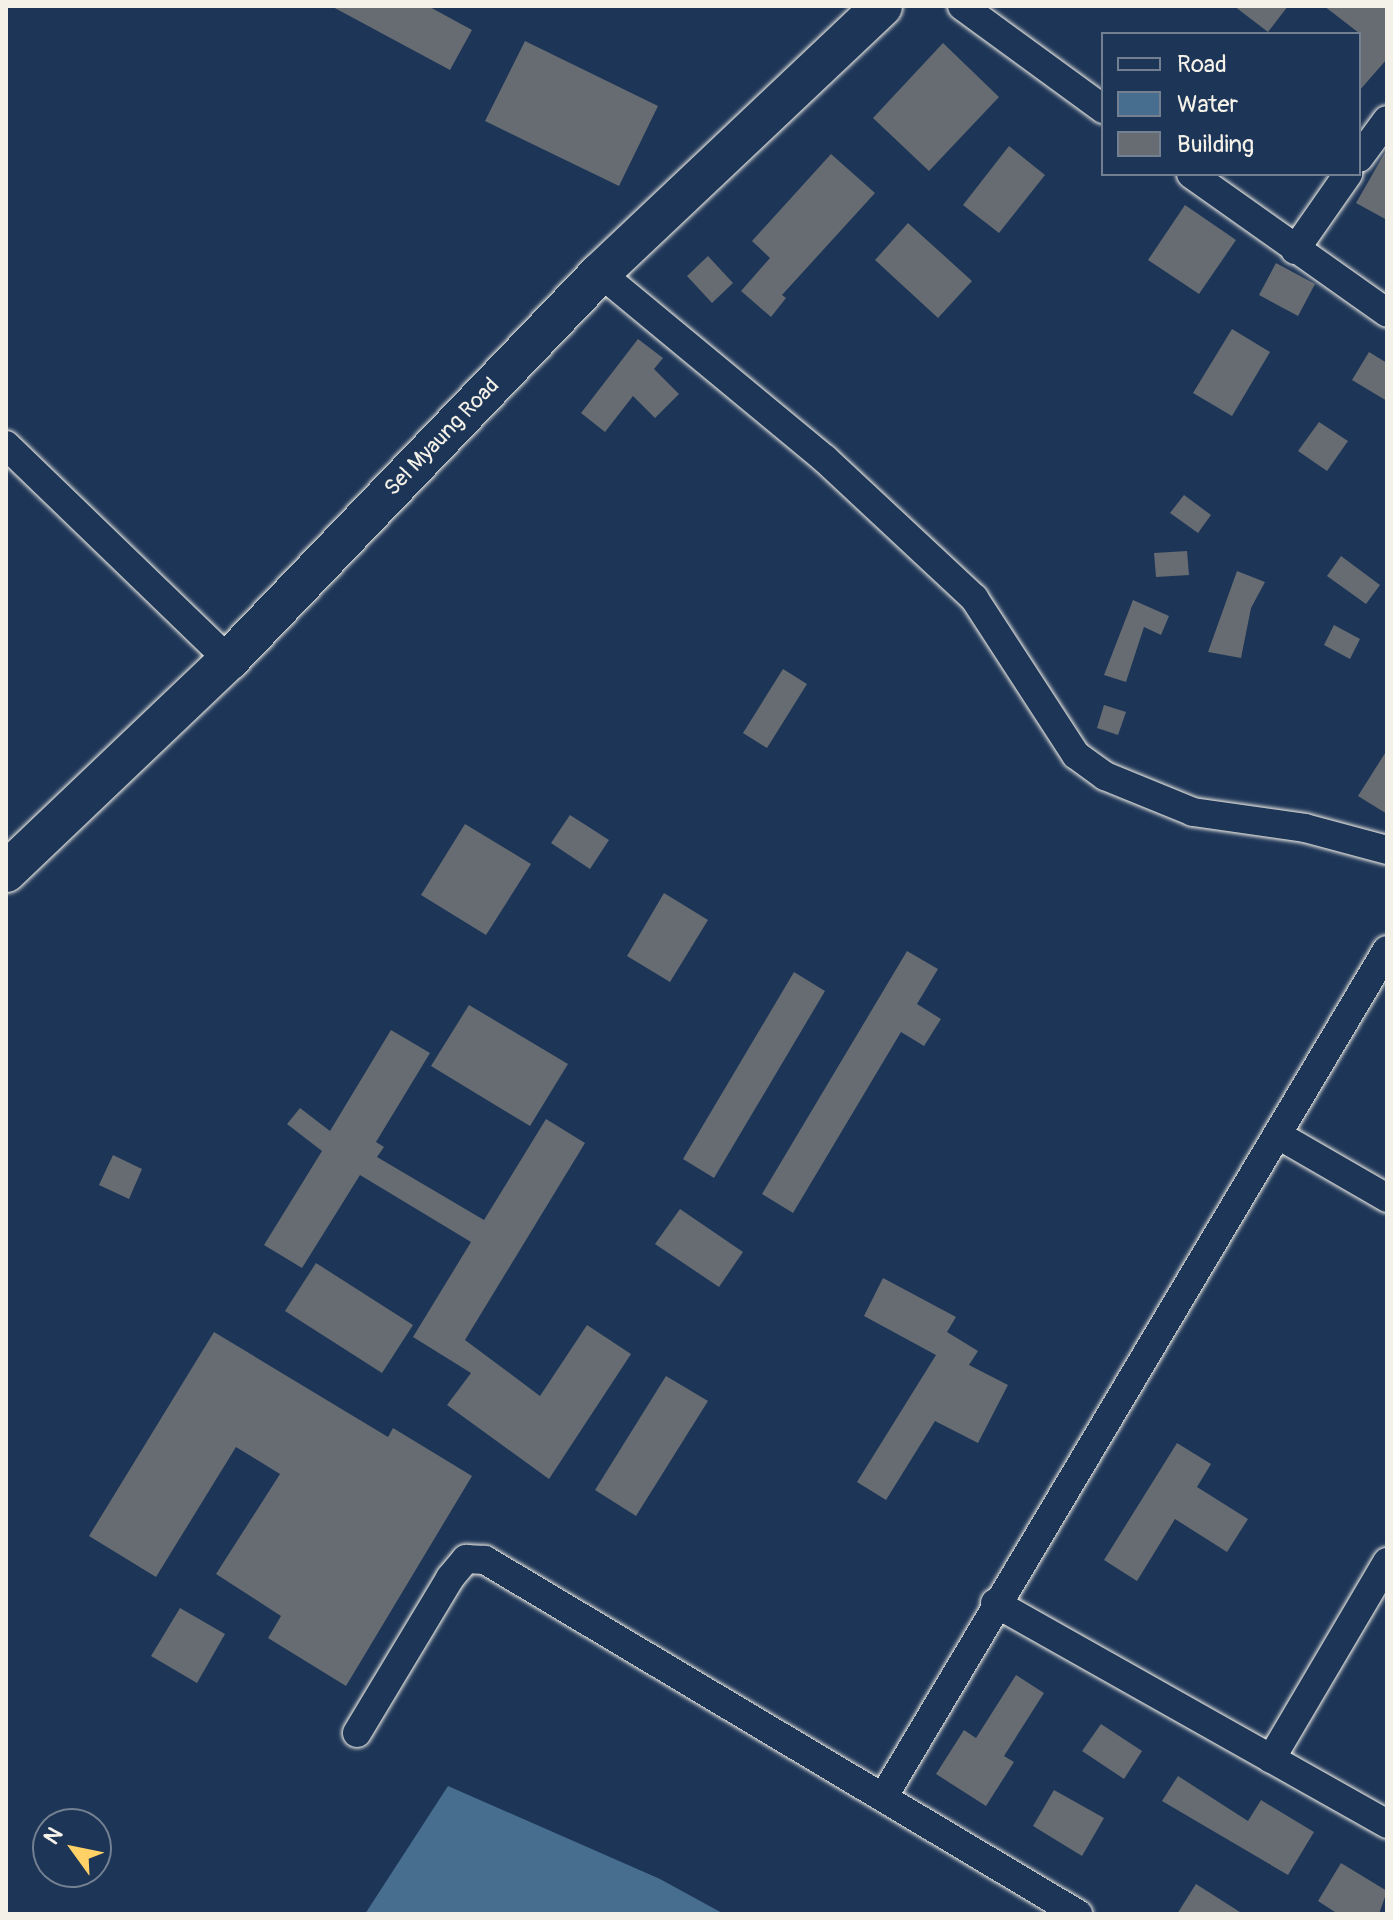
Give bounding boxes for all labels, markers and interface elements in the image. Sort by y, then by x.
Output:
legend [1101,32,1361,176]
text: Road [1177,50,1227,79]
text: Water [1177,90,1238,119]
text: Building [1177,130,1254,159]
street label: Sel Myaung Road [379,373,505,501]
north arrow [32,1808,112,1888]
text: N [38,1822,69,1850]

